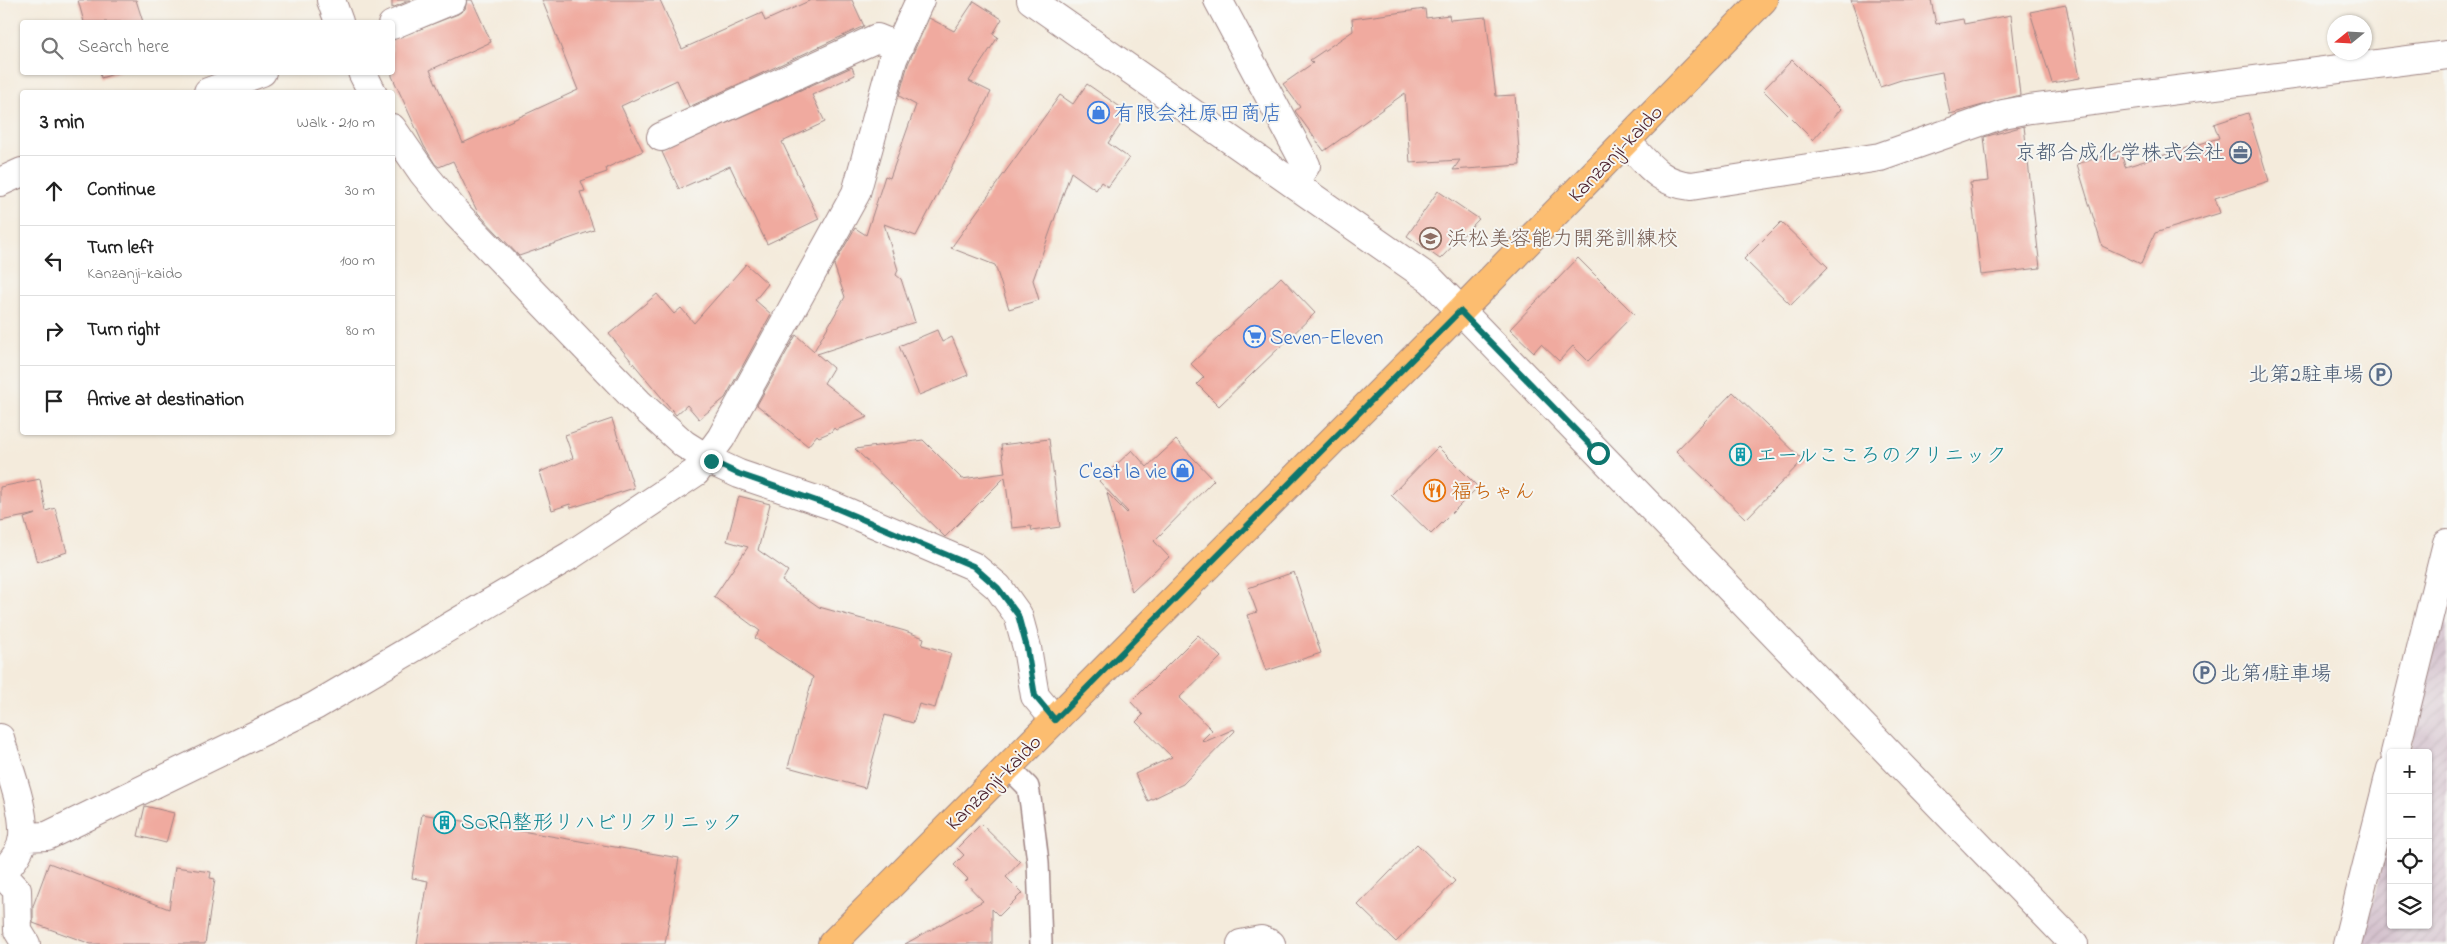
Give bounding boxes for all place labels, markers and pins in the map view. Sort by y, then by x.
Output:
place label: 有限会社原田商店 [1114,100,1282,130]
shop icon: 有限会社原田商店 [1086,101,1110,125]
place label: 京都合成化学株式会社 [2015,139,2225,169]
office icon: 京都合成化学株式会社 [2229,140,2253,164]
place label: 浜松美容能力開発訓練校 [1447,225,1678,255]
school or university icon: 浜松美容能力開発訓練校 [1419,226,1443,250]
place label: Seven-Eleven [1270,324,1383,354]
supermarket icon: Seven-Eleven [1242,325,1266,349]
place label: 北第2駐車場 [2249,361,2364,391]
parking icon: 北第2駐車場 [2368,362,2392,386]
place label: エールこころのクリニック [1756,442,2007,472]
building icon: エールこころのクリニック [1728,443,1752,467]
place label: C'eat la vie [1079,458,1168,488]
shop icon: C'eat la vie [1171,459,1195,483]
place label: 福ちゃん [1451,478,1535,508]
restaurant icon: 福ちゃん [1423,479,1447,503]
place label: 北第1駐車場 [2220,660,2332,690]
parking icon: 北第1駐車場 [2192,661,2216,685]
place label: SORA整形リハビリクリニック [461,809,743,839]
building icon: SORA整形リハビリクリニック [433,810,457,834]

